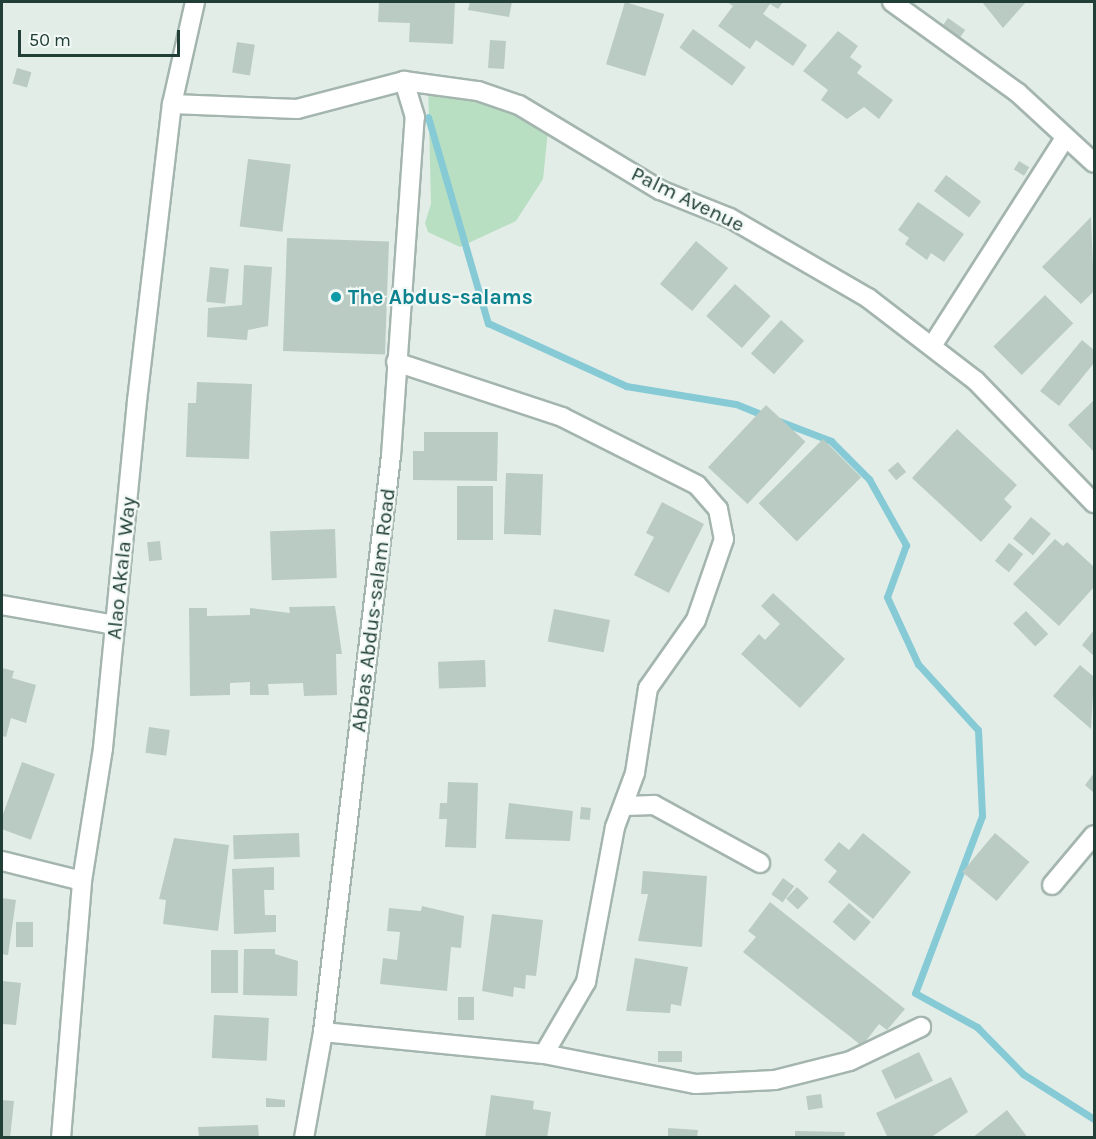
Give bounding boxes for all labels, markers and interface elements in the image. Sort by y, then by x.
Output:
scale bar [21,18,183,56]
text: 50 m [29,29,71,51]
street label: Palm Avenue [627,161,749,237]
place label: The Abdus-salams [348,284,533,310]
marker: The Abdus-salams [329,290,343,304]
street label: Abbas Abdus-salam Road [346,487,400,733]
street label: Alao Akala Way [101,495,141,641]

